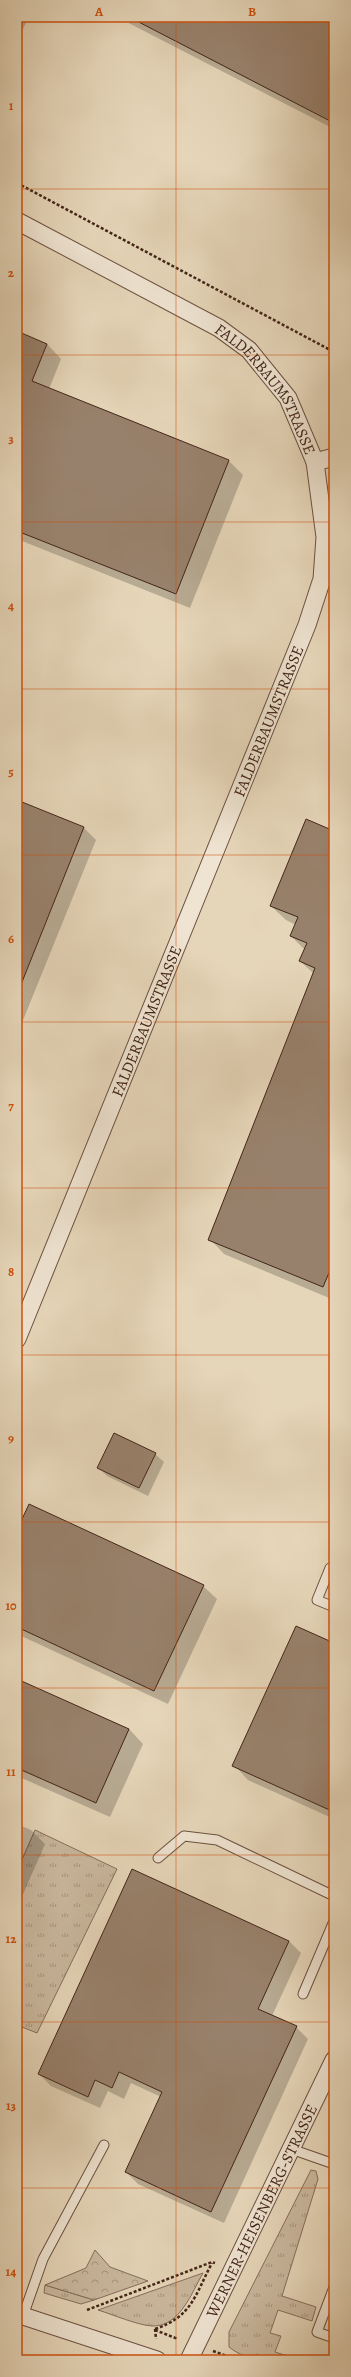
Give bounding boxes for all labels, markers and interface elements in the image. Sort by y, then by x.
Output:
text: A [94,3,104,20]
text: B [248,3,256,20]
text: 1 [9,97,14,114]
text: 2 [8,264,15,281]
street label: FALDERBAUMSTRASSE [210,319,321,458]
text: 3 [8,430,14,447]
text: 4 [8,597,14,614]
street label: FALDERBAUMSTRASSE [228,642,309,800]
text: 5 [8,763,14,780]
text: 6 [8,930,14,947]
street label: FALDERBAUMSTRASSE [106,942,187,1100]
text: 7 [8,1097,14,1114]
text: 8 [8,1263,14,1280]
text: 9 [8,1430,14,1447]
text: 10 [5,1597,17,1614]
text: 11 [6,1763,16,1780]
text: 12 [6,1930,17,1947]
text: 13 [6,2097,17,2114]
street label: WERNER-HEISENBERG-STRASSE [201,2101,323,2322]
text: 14 [6,2263,16,2280]

